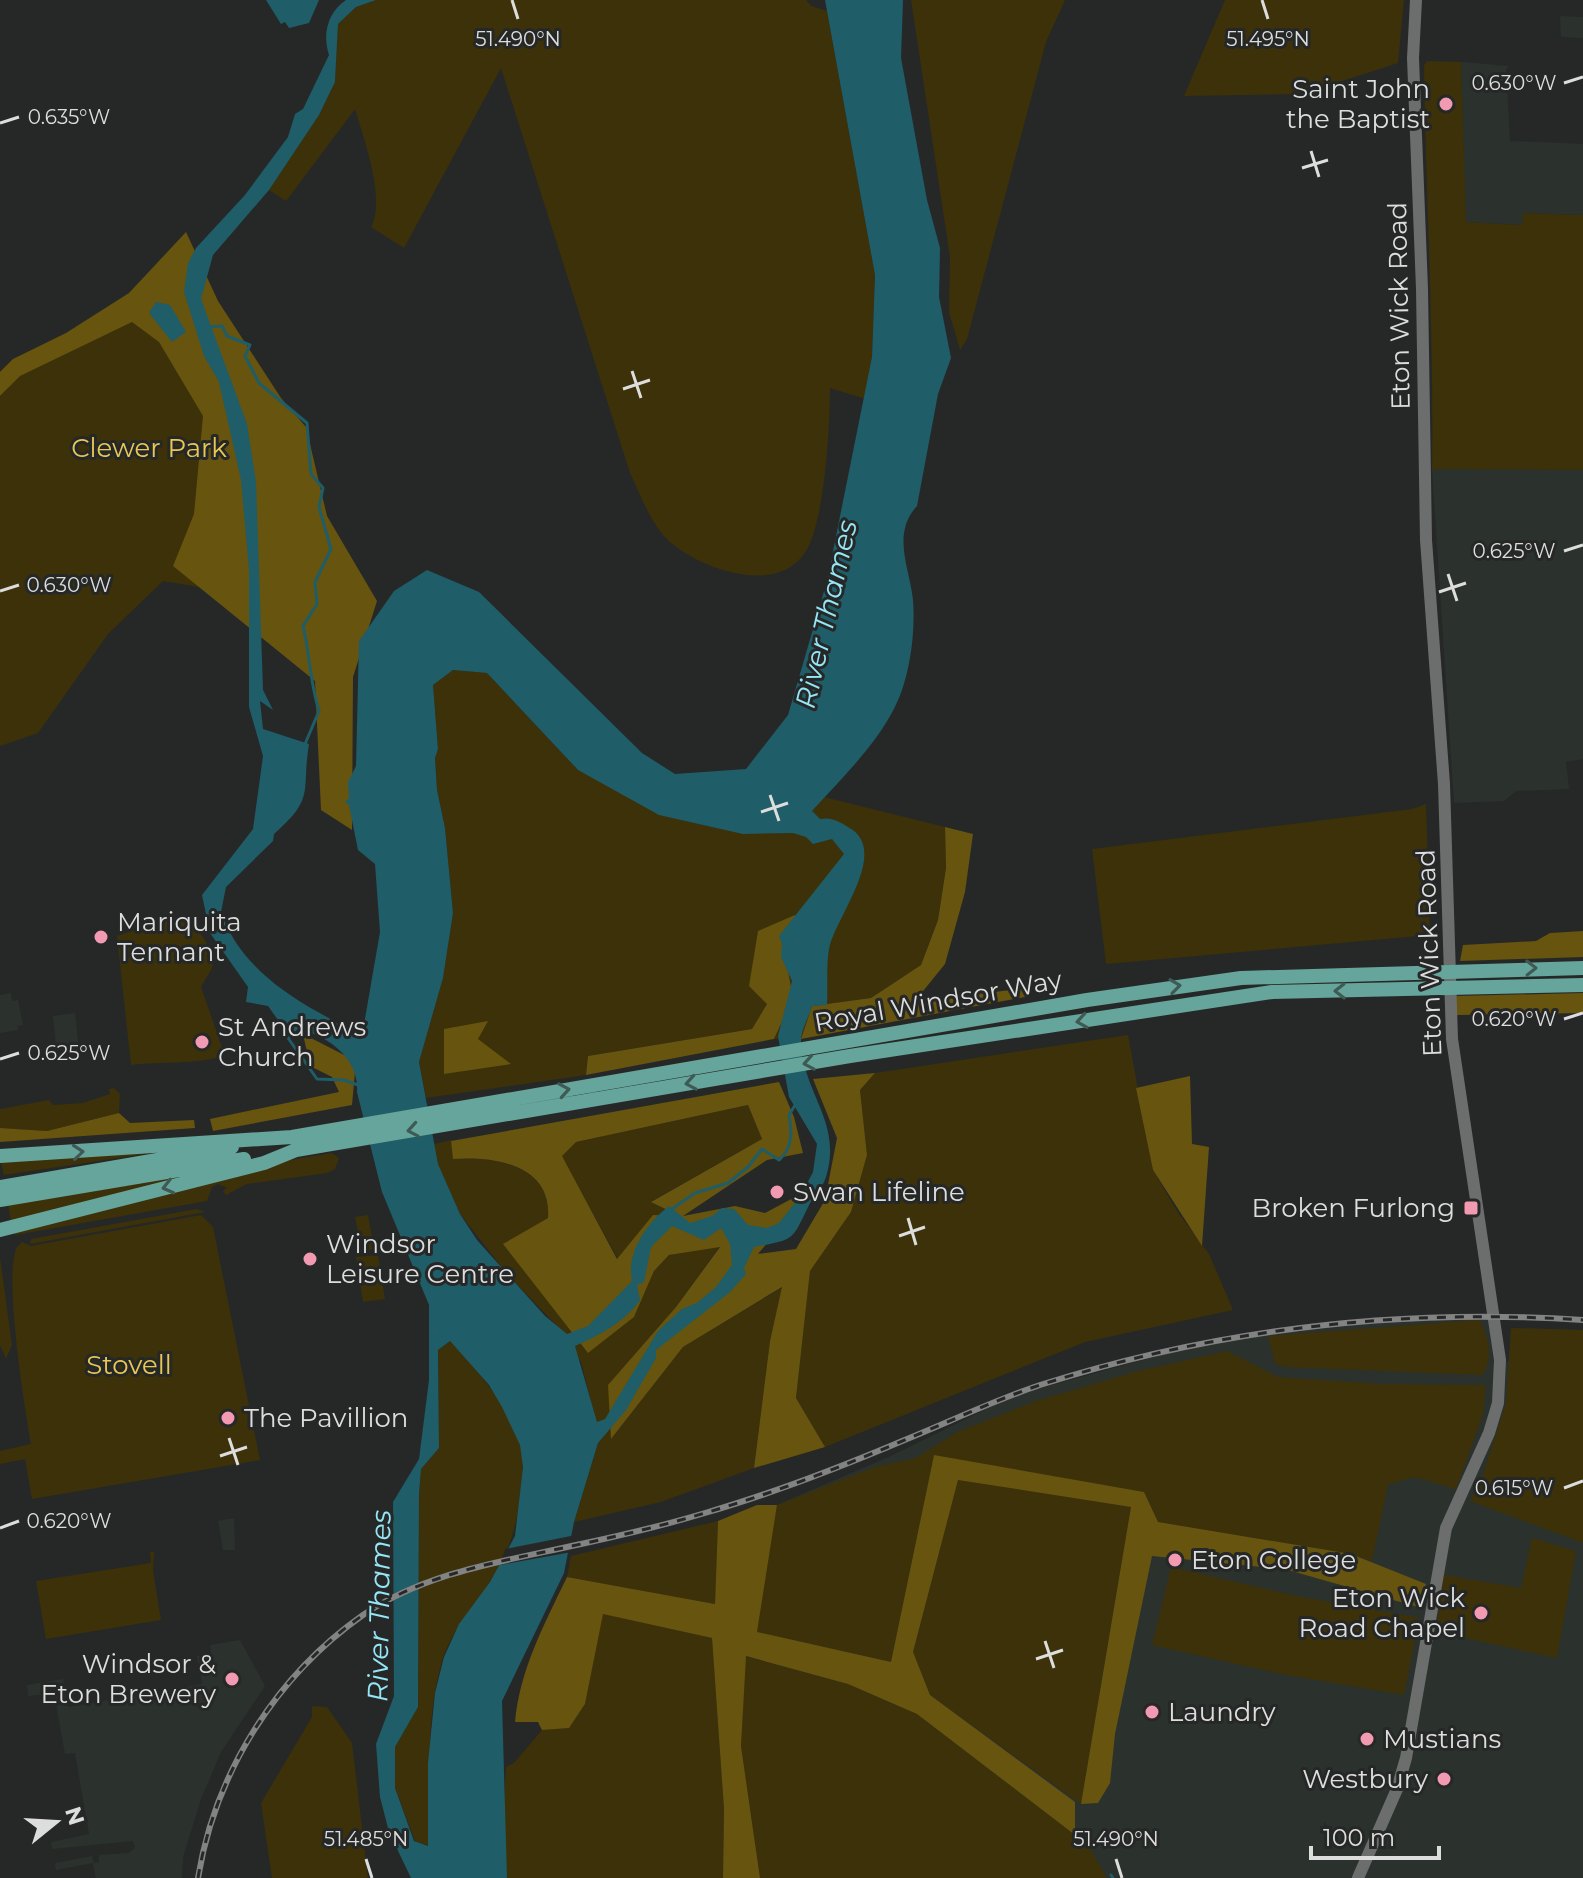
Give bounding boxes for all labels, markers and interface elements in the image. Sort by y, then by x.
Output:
text: 51.490°N [475,27,561,51]
text: 51.495°N [1226,27,1310,51]
text: 0.630°W [1472,71,1556,95]
place label: Saint John the Baptist [1286,73,1430,135]
marker: Saint John the Baptist [1437,95,1455,113]
text: 0.635°W [28,105,110,129]
street label: Eton Wick Road [1381,202,1417,410]
park label: Clewer Park [71,432,227,464]
water label: River Thames [788,516,864,712]
text: 0.625°W [1473,539,1555,563]
text: 0.630°W [27,573,111,597]
street label: Eton Wick Road [1409,849,1449,1057]
place label: Mariquita Tennant [117,906,242,968]
marker: Mariquita Tennant [92,928,110,946]
one-way arrow [1525,960,1538,977]
street label: Royal Windsor Way [812,963,1065,1039]
one-way arrow [1169,978,1182,995]
one-way arrow [1333,982,1346,999]
text: 0.620°W [1472,1007,1556,1031]
place label: St Andrews Church [218,1011,366,1073]
one-way arrow [1075,1012,1089,1029]
marker: St Andrews Church [193,1033,211,1051]
text: 0.625°W [28,1041,110,1065]
one-way arrow [802,1053,816,1070]
one-way arrow [685,1074,698,1091]
one-way arrow [557,1083,571,1100]
one-way arrow [406,1121,420,1138]
one-way arrow [72,1143,85,1160]
place label: Swan Lifeline [793,1176,965,1208]
one-way arrow [161,1177,175,1194]
marker: Swan Lifeline [768,1183,786,1201]
place label: Broken Furlong [1252,1192,1455,1224]
marker: Broken Furlong [1462,1199,1480,1217]
place label: Windsor Leisure Centre [326,1228,514,1290]
marker: Windsor Leisure Centre [301,1250,319,1268]
park label: Stovell [86,1349,172,1381]
place label: The Pavillion [244,1402,408,1434]
marker: The Pavillion [219,1409,237,1427]
text: 0.615°W [1475,1476,1553,1500]
text: 0.620°W [27,1509,111,1533]
water label: River Thames [360,1509,398,1702]
place label: Eton College [1191,1544,1356,1576]
marker: Eton College [1166,1551,1184,1569]
place label: Eton Wick Road Chapel [1299,1582,1465,1644]
marker: Eton Wick Road Chapel [1472,1604,1490,1622]
place label: Windsor & Eton Brewery [41,1648,217,1710]
marker: Windsor & Eton Brewery [223,1670,241,1688]
place label: Laundry [1168,1696,1277,1728]
marker: Laundry [1143,1703,1161,1721]
place label: Mustians [1383,1723,1501,1755]
marker: Mustians [1358,1730,1376,1748]
place label: Westbury [1302,1763,1429,1795]
marker: Westbury [1435,1770,1453,1788]
north arrow [16,1782,96,1862]
text: N [59,1803,90,1829]
scale bar [1311,1810,1439,1860]
text: 100 m [1323,1823,1395,1852]
text: 51.485°N [324,1827,408,1851]
text: 51.490°N [1073,1827,1159,1851]

